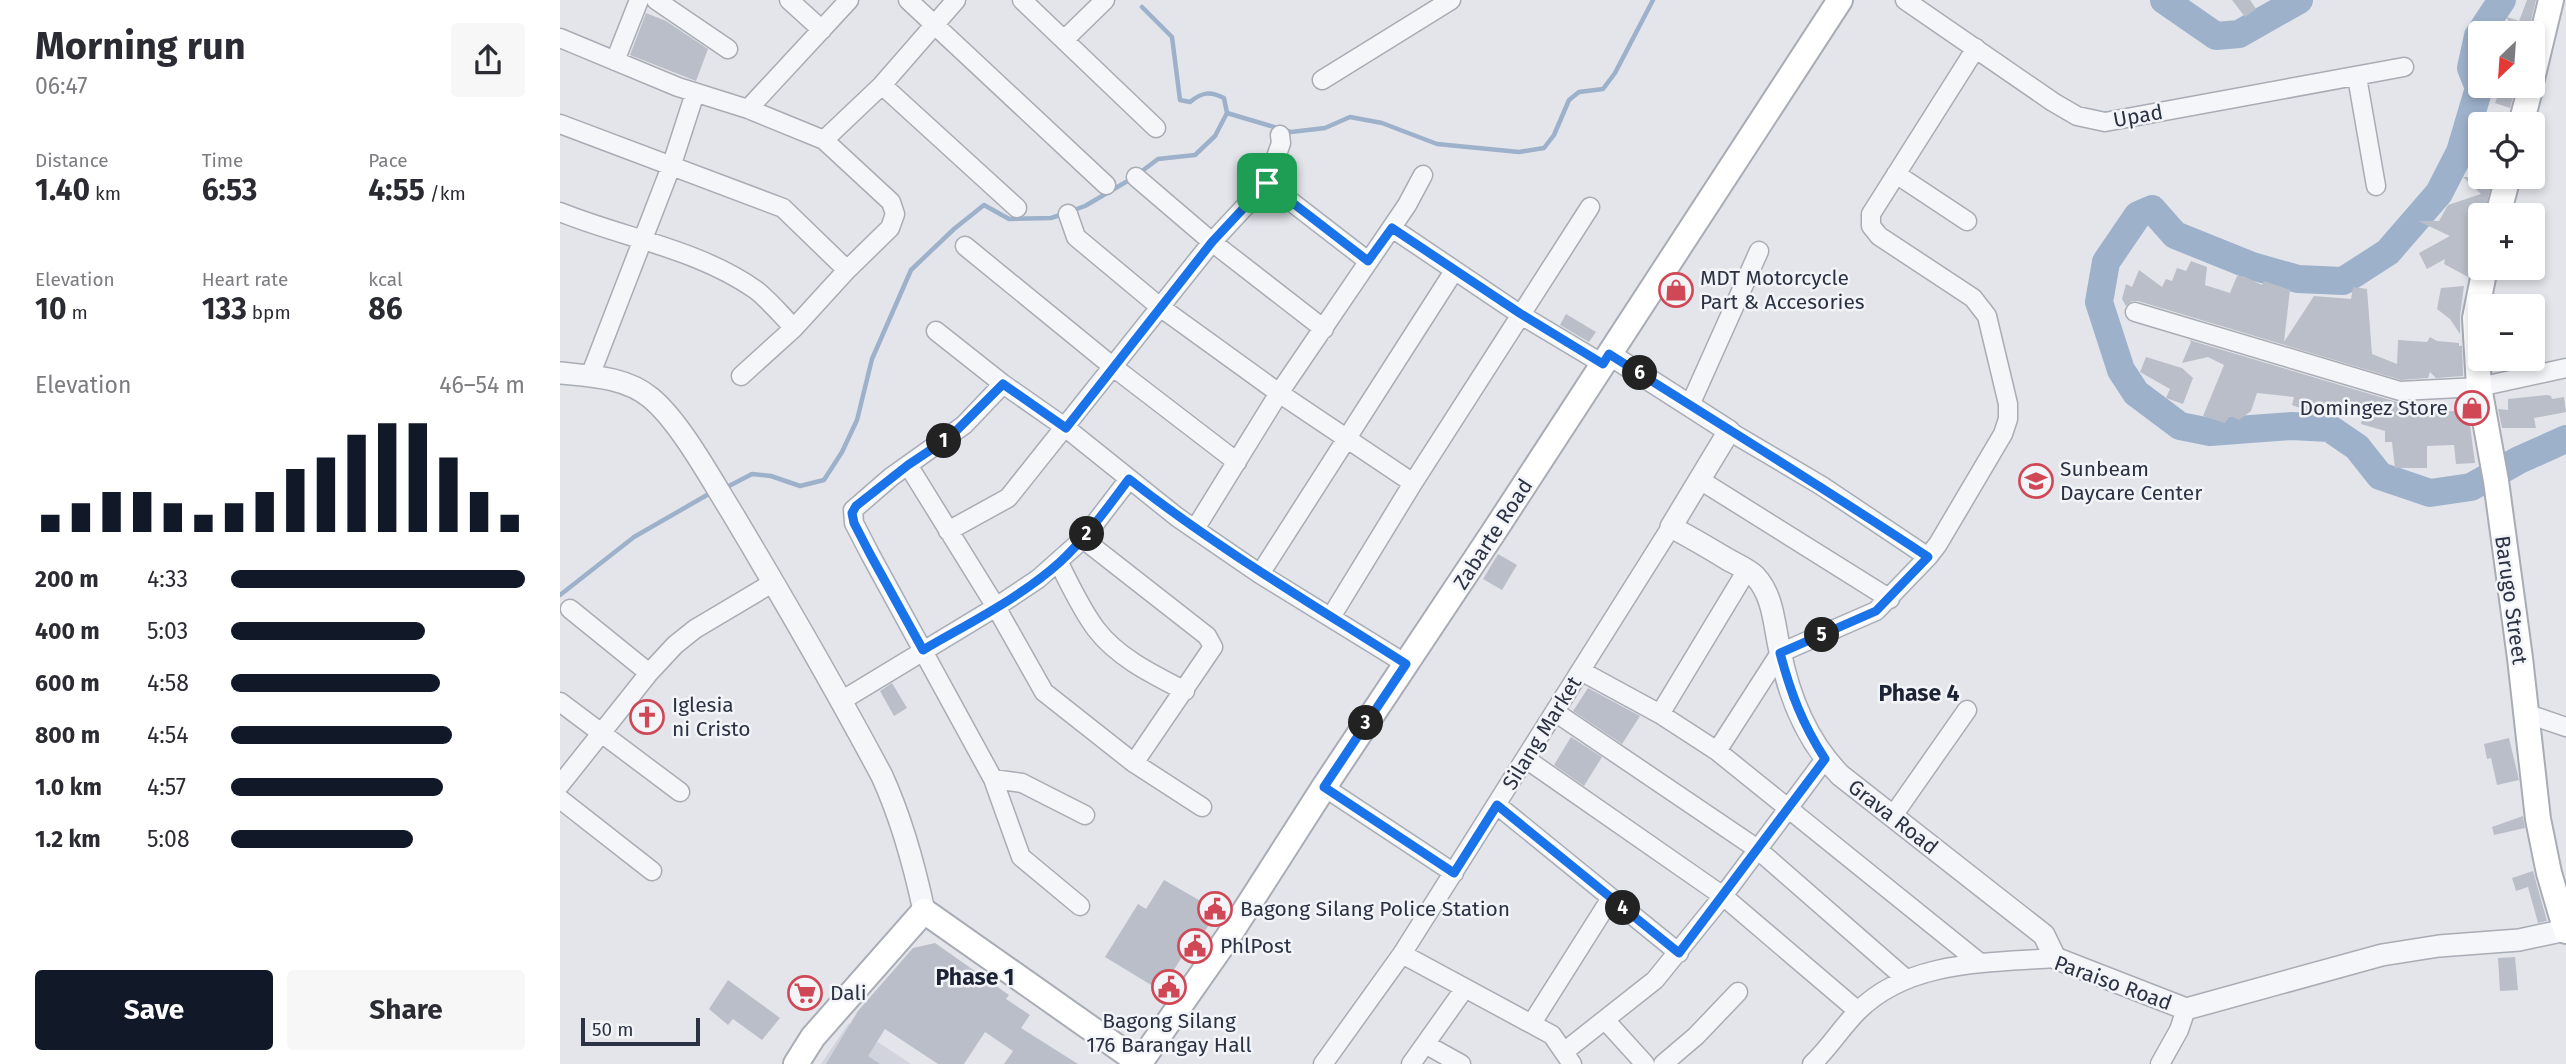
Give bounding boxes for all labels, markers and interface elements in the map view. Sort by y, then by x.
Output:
north arrow [2468,21,2544,98]
map controls [2468,21,2545,371]
text: Morning run [35,23,246,69]
button: share [451,23,525,97]
text: 06:47 [35,72,87,100]
street label: Upad [2111,99,2165,133]
button: locate [2468,112,2545,189]
text: Distance [35,149,109,172]
text: Time [202,149,243,172]
text: Pace [368,149,408,172]
pin [1237,153,1297,213]
icon: arrive [1248,164,1286,202]
text: 1.40 [35,172,90,208]
text: 6:53 [202,172,257,208]
text: 4:55 [368,172,425,208]
text: km [90,182,121,205]
text: /km [425,182,466,205]
button: + [2468,203,2545,280]
place label: MDT Motorcycle Part & Accesories [1700,265,1865,315]
text: Elevation [35,268,115,291]
text: Heart rate [202,268,288,291]
text: kcal [368,268,403,291]
shop icon: MDT Motorcycle Part & Accesories [1657,271,1695,309]
text: 10 [35,291,66,327]
text: 133 [202,291,247,327]
text: 86 [368,291,403,327]
button: − [2468,294,2545,371]
text: m [66,301,88,324]
text: bpm [247,301,291,324]
pin: 6 [1622,356,1658,390]
text: 6 [1634,361,1645,384]
text: Elevation [35,371,131,399]
text: 46–54 m [439,371,525,399]
shop icon: Domingez Store [2453,389,2491,427]
place label: Domingez Store [2299,395,2448,421]
pin: 1 [926,424,962,458]
text: 1 [939,429,948,452]
place label: Sunbeam Daycare Center [2060,456,2202,506]
school or university icon: Sunbeam Daycare Center [2017,462,2055,500]
street label: Zabarte Road [1448,474,1538,594]
pin: 2 [1070,516,1104,552]
text: 2 [1082,522,1091,545]
street label: Barugo Street [2489,534,2533,667]
text: 200 m [35,565,99,593]
text: 4:33 [147,565,188,593]
text: 400 m [35,617,100,645]
text: 5:03 [147,617,188,645]
pin: 5 [1804,618,1840,652]
text: 5 [1816,623,1827,646]
text: 600 m [35,669,100,697]
text: 4:58 [147,669,189,697]
street label: Silang Market [1497,671,1587,795]
district label: Phase 4 [1878,679,1960,707]
place label: Iglesia ni Cristo [672,692,751,742]
church icon: Iglesia ni Cristo [628,698,666,736]
pin: 3 [1348,706,1384,740]
text: 3 [1361,711,1370,734]
text: 800 m [35,721,100,749]
text: 4:54 [147,721,189,749]
text: 1.0 km [35,773,102,801]
text: 4:57 [147,773,186,801]
street label: Grava Road [1843,774,1943,860]
text: 1.2 km [35,825,101,853]
text: 5:08 [147,825,190,853]
public building icon: Bagong Silang Police Station [1196,890,1234,928]
pin: 4 [1606,890,1640,926]
place label: Bagong Silang Police Station [1240,896,1510,922]
text: 4 [1617,896,1628,919]
public building icon: PhlPost [1176,927,1214,965]
place label: PhlPost [1220,933,1292,959]
street label: Paraiso Road [2051,950,2175,1016]
district label: Phase 1 [936,963,1014,991]
public building icon: Bagong Silang 176 Barangay Hall [1150,968,1188,1006]
button: Save [35,970,273,1050]
button: Share [287,970,525,1050]
supermarket icon: Dali [786,974,824,1012]
place label: Dali [830,980,867,1006]
place label: Bagong Silang 176 Barangay Hall [1086,1008,1252,1058]
scale bar [581,1015,700,1047]
text: 50 m [592,1018,633,1041]

